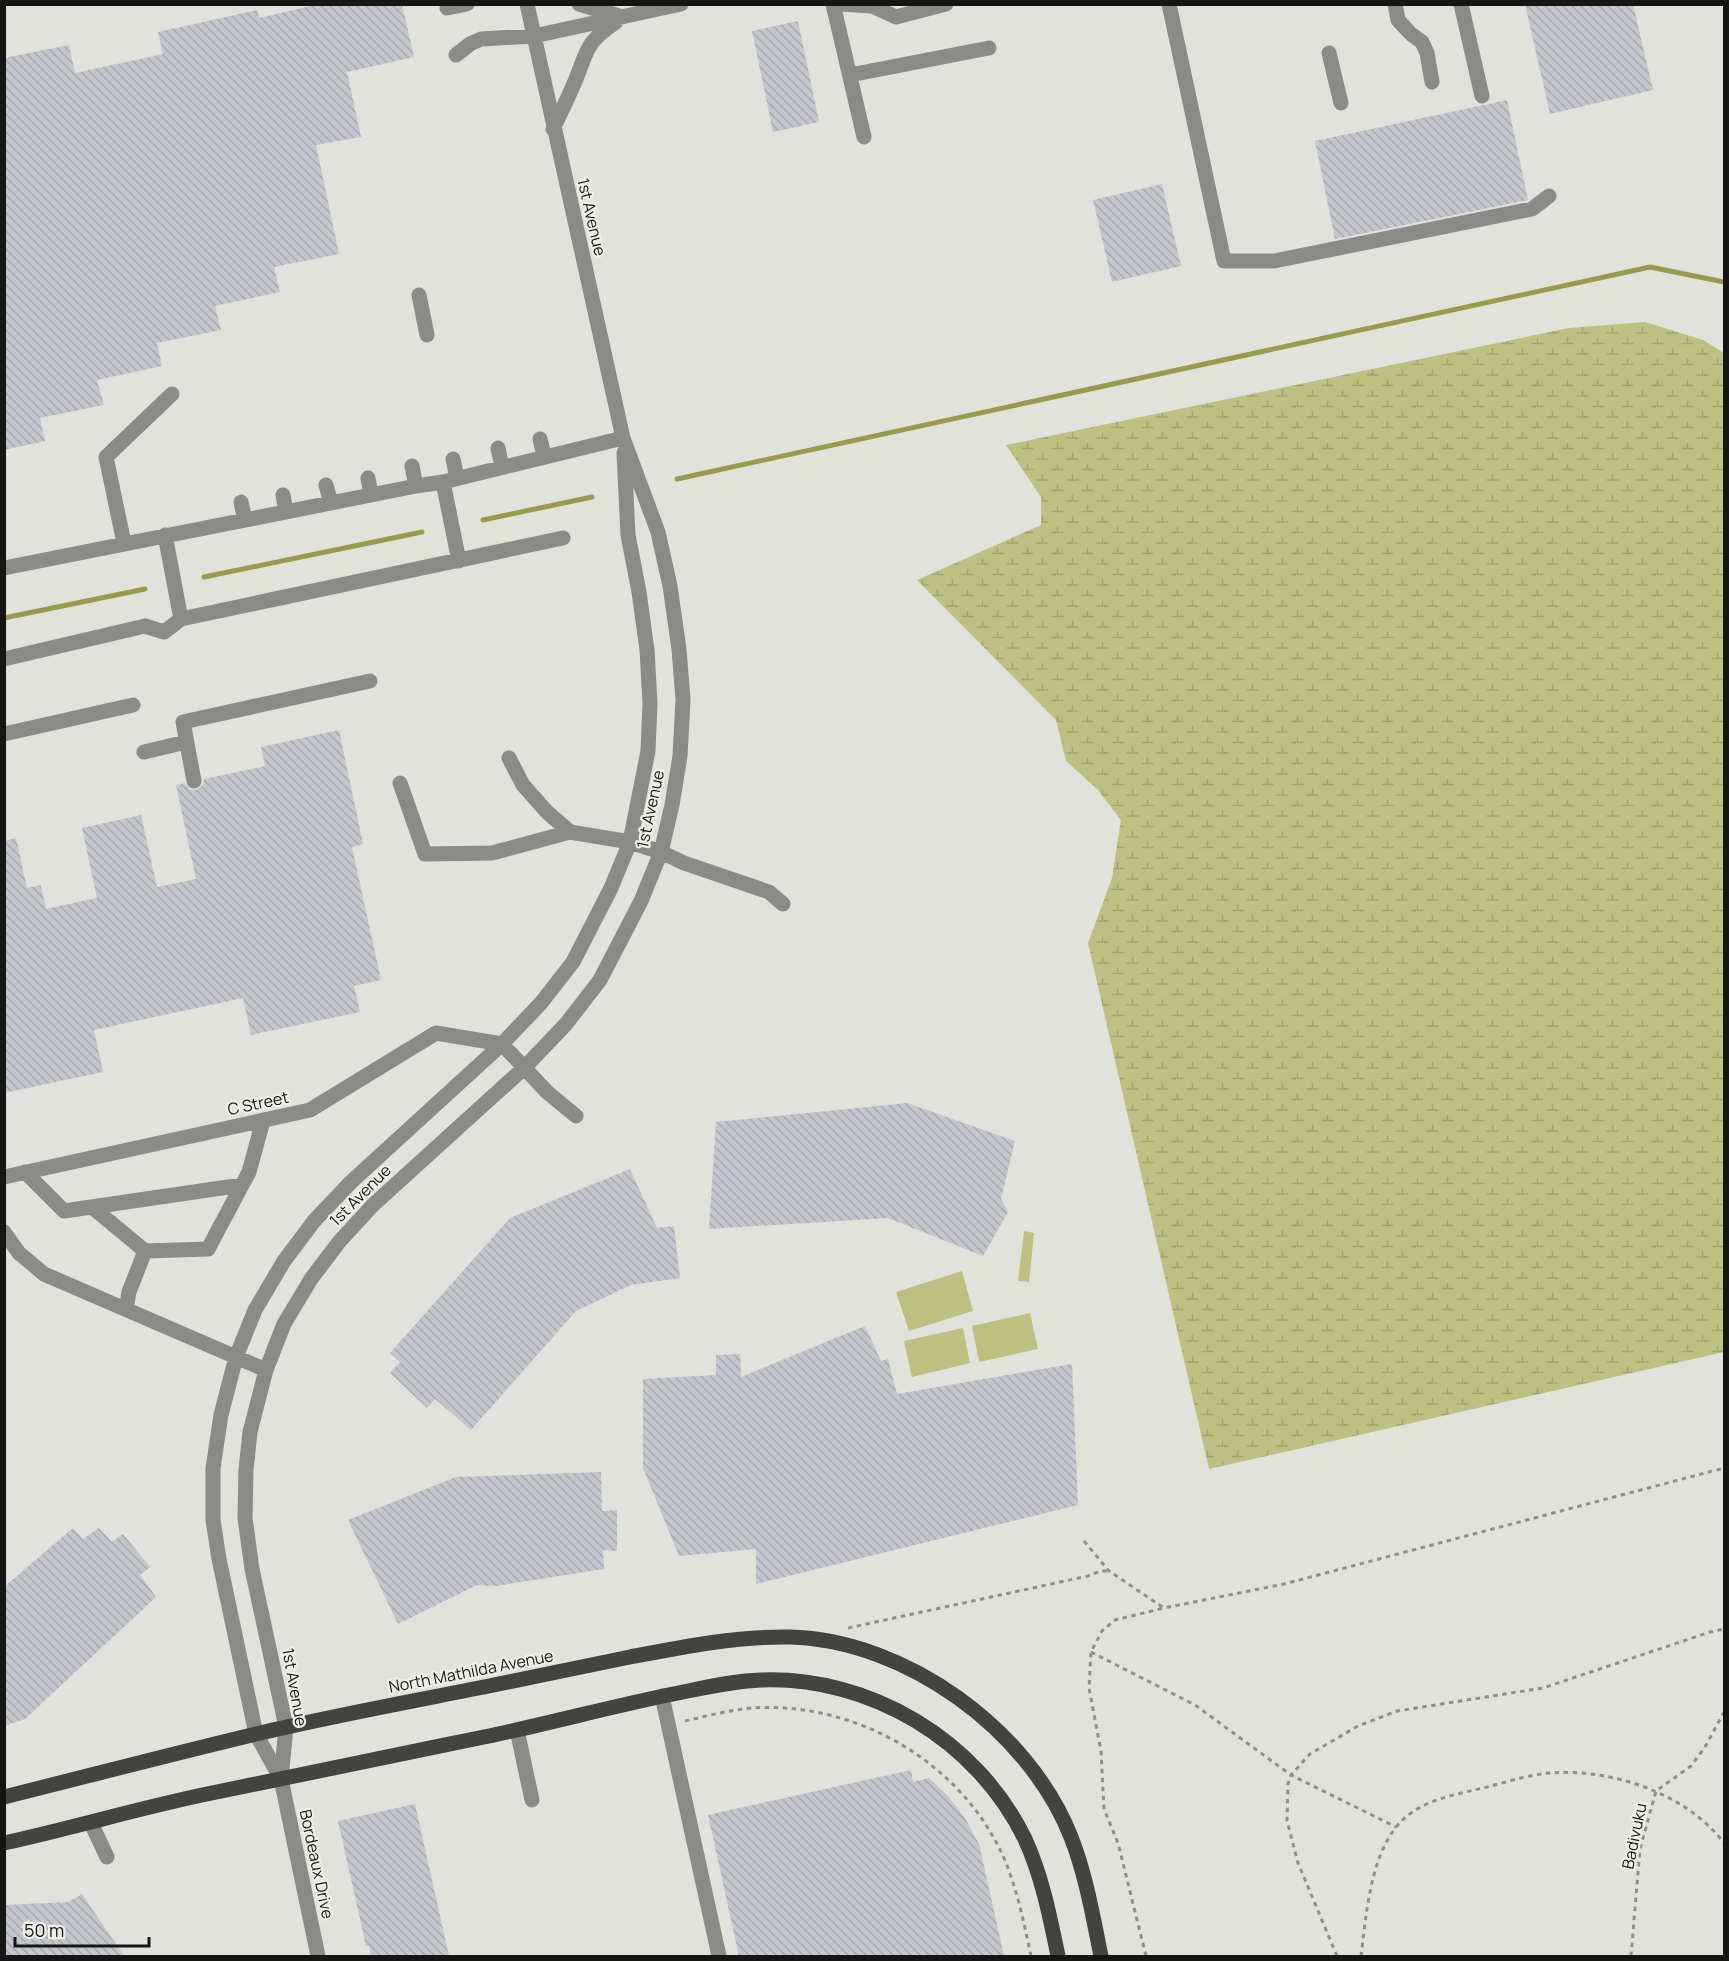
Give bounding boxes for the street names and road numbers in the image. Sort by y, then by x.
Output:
street label: 1st Avenue [572,176,612,258]
street label: 1st Avenue [631,768,669,850]
street label: C Street [226,1086,290,1120]
street label: 1st Avenue [324,1159,396,1231]
street label: North Mathilda Avenue [387,1644,555,1698]
street label: 1st Avenue [277,1646,313,1728]
street label: Badivuku [1616,1801,1652,1871]
street label: Bordeaux Drive [295,1807,339,1921]

